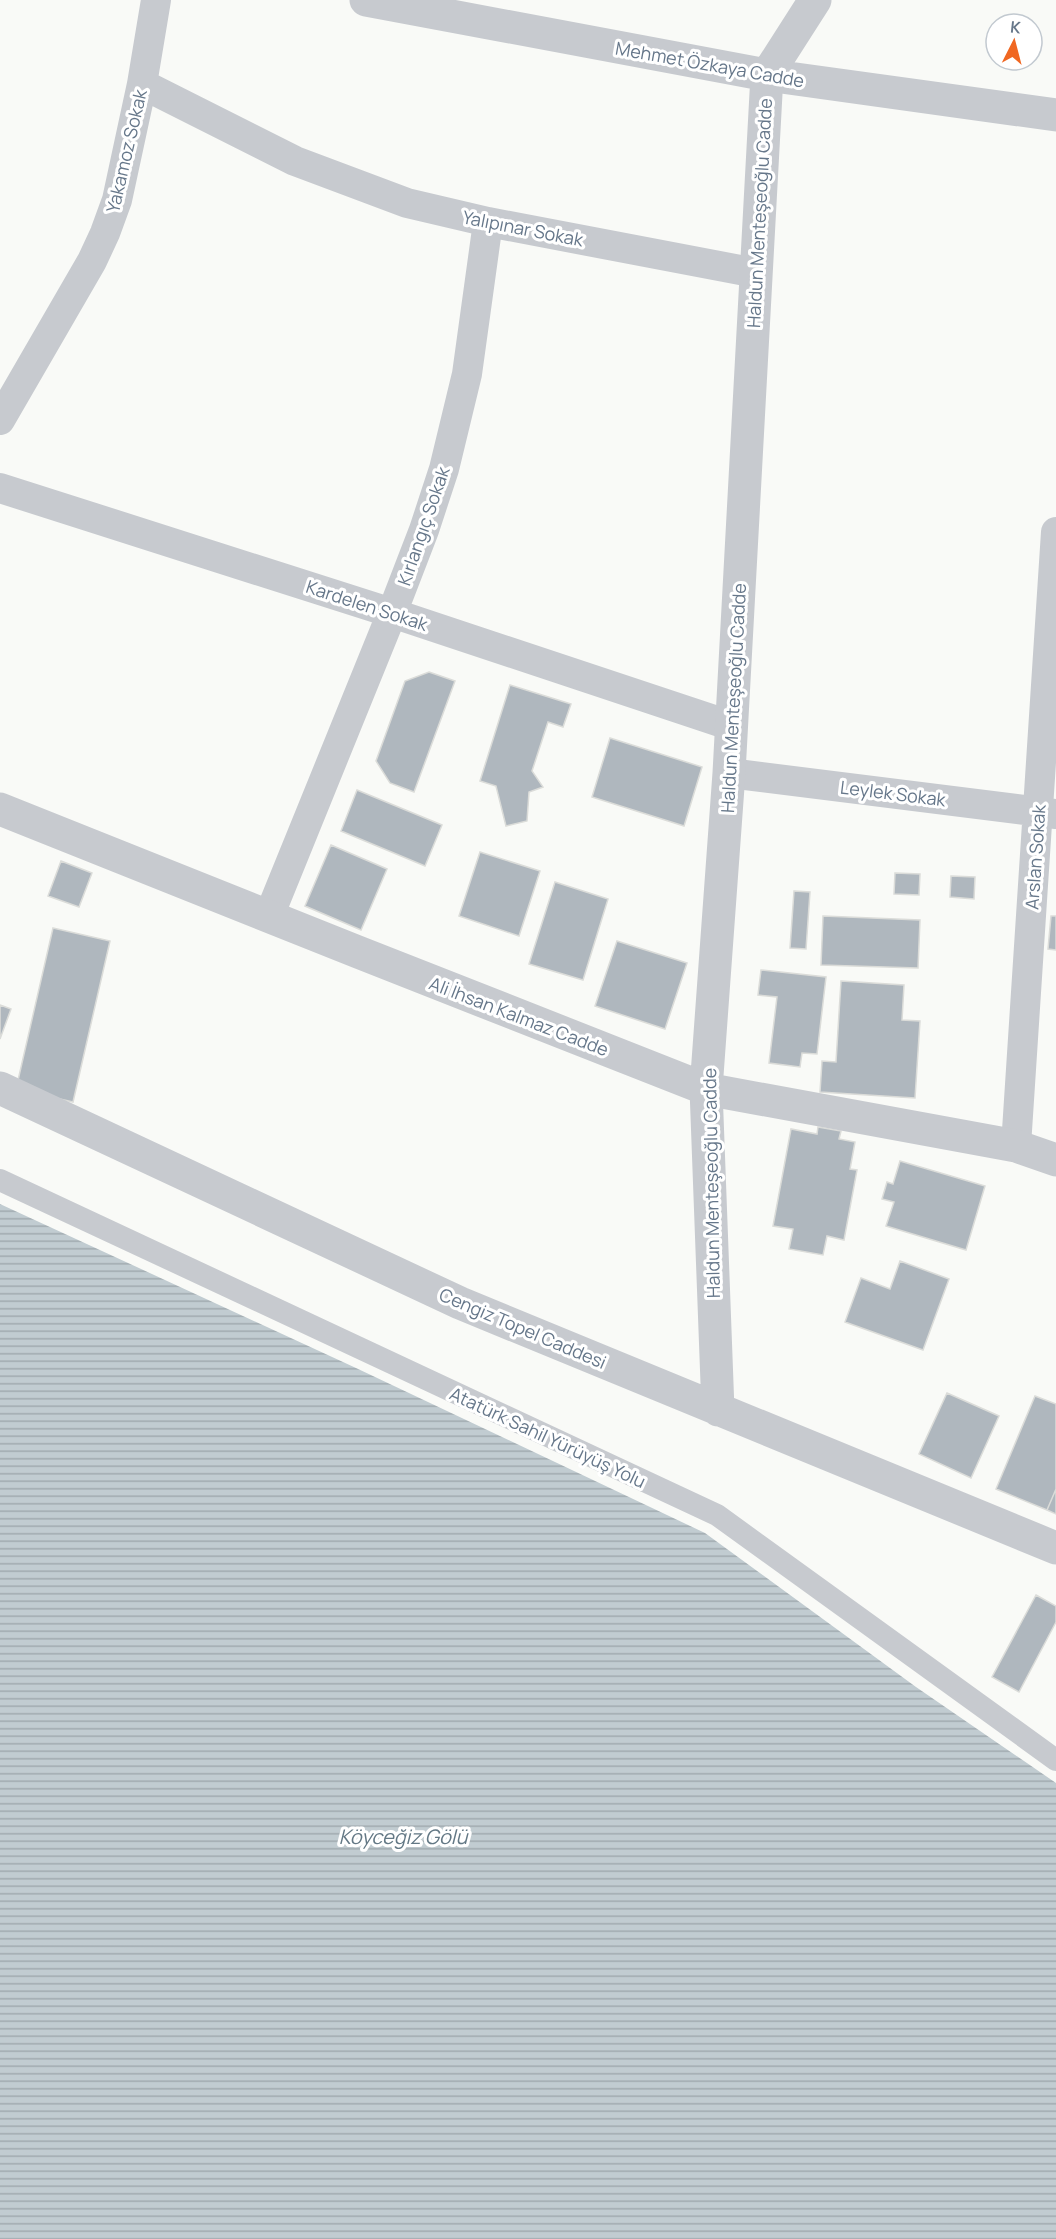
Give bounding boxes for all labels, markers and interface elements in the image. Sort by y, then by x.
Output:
north arrow [984,12,1044,72]
text: K [1009,16,1023,39]
street label: Mehmet Özkaya Cadde [614,36,806,92]
street label: Yakamoz Sokak [100,86,152,215]
street label: Haldun Menteşeoğlu Cadde [741,97,777,329]
street label: Yalıpınar Sokak [461,205,586,252]
street label: Kırlangıç Sokak [391,462,455,589]
street label: Kardelen Sokak [303,574,432,636]
street label: Haldun Menteşeoğlu Cadde [715,582,751,814]
street label: Leylek Sokak [839,775,948,811]
street label: Arslan Sokak [1019,803,1051,910]
street label: Ali İhsan Kalmaz Cadde [426,971,612,1061]
street label: Haldun Menteşeoğlu Cadde [697,1068,725,1298]
street label: Cengiz Topel Caddesi [436,1282,610,1374]
street label: Atatürk Sahil Yürüyüş Yolu [446,1381,650,1493]
water label: Köyceğiz Gölü [339,1823,469,1850]

